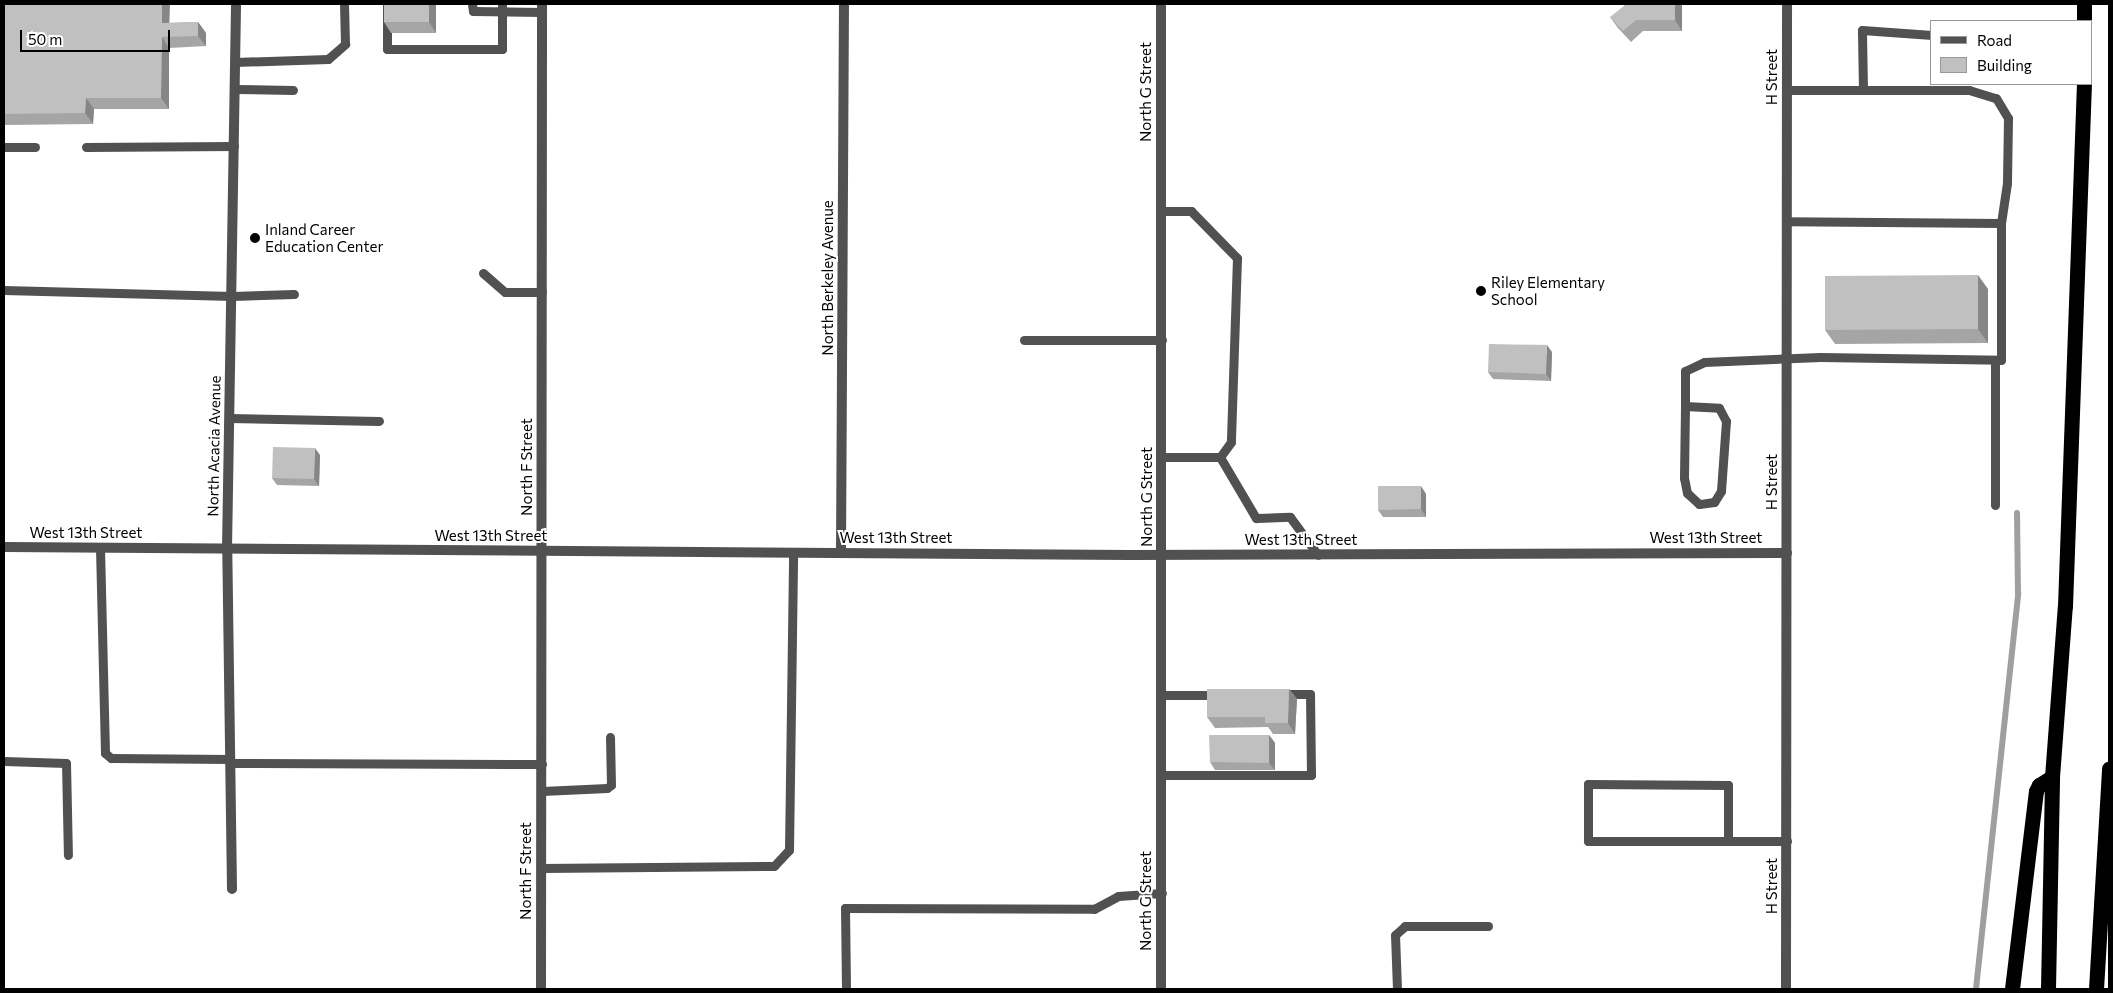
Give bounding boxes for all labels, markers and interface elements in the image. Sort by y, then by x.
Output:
scale bar [22,20,172,52]
legend [1930,20,2093,85]
text: 50 m [28,30,62,48]
text: Road [1977,31,2012,49]
street label: North G Street [1137,42,1155,142]
street label: H Street [1763,49,1781,105]
text: Building [1977,56,2032,74]
street label: North Berkeley Avenue [819,200,837,356]
place label: Inland Career Education Center [265,220,383,255]
marker: Inland Career Education Center [249,232,261,244]
place label: Riley Elementary School [1491,273,1605,308]
marker: Riley Elementary School [1475,285,1487,297]
street label: North Acacia Avenue [204,375,224,517]
street label: North F Street [518,418,536,516]
street label: North G Street [1138,447,1156,547]
street label: H Street [1763,454,1781,510]
street label: West 13th Street [30,524,142,542]
street label: West 13th Street [435,527,547,545]
street label: West 13th Street [840,529,952,547]
street label: West 13th Street [1650,529,1762,547]
street label: West 13th Street [1245,531,1357,549]
street label: North F Street [517,822,535,920]
street label: North G Street [1137,851,1155,951]
street label: H Street [1763,858,1781,914]

